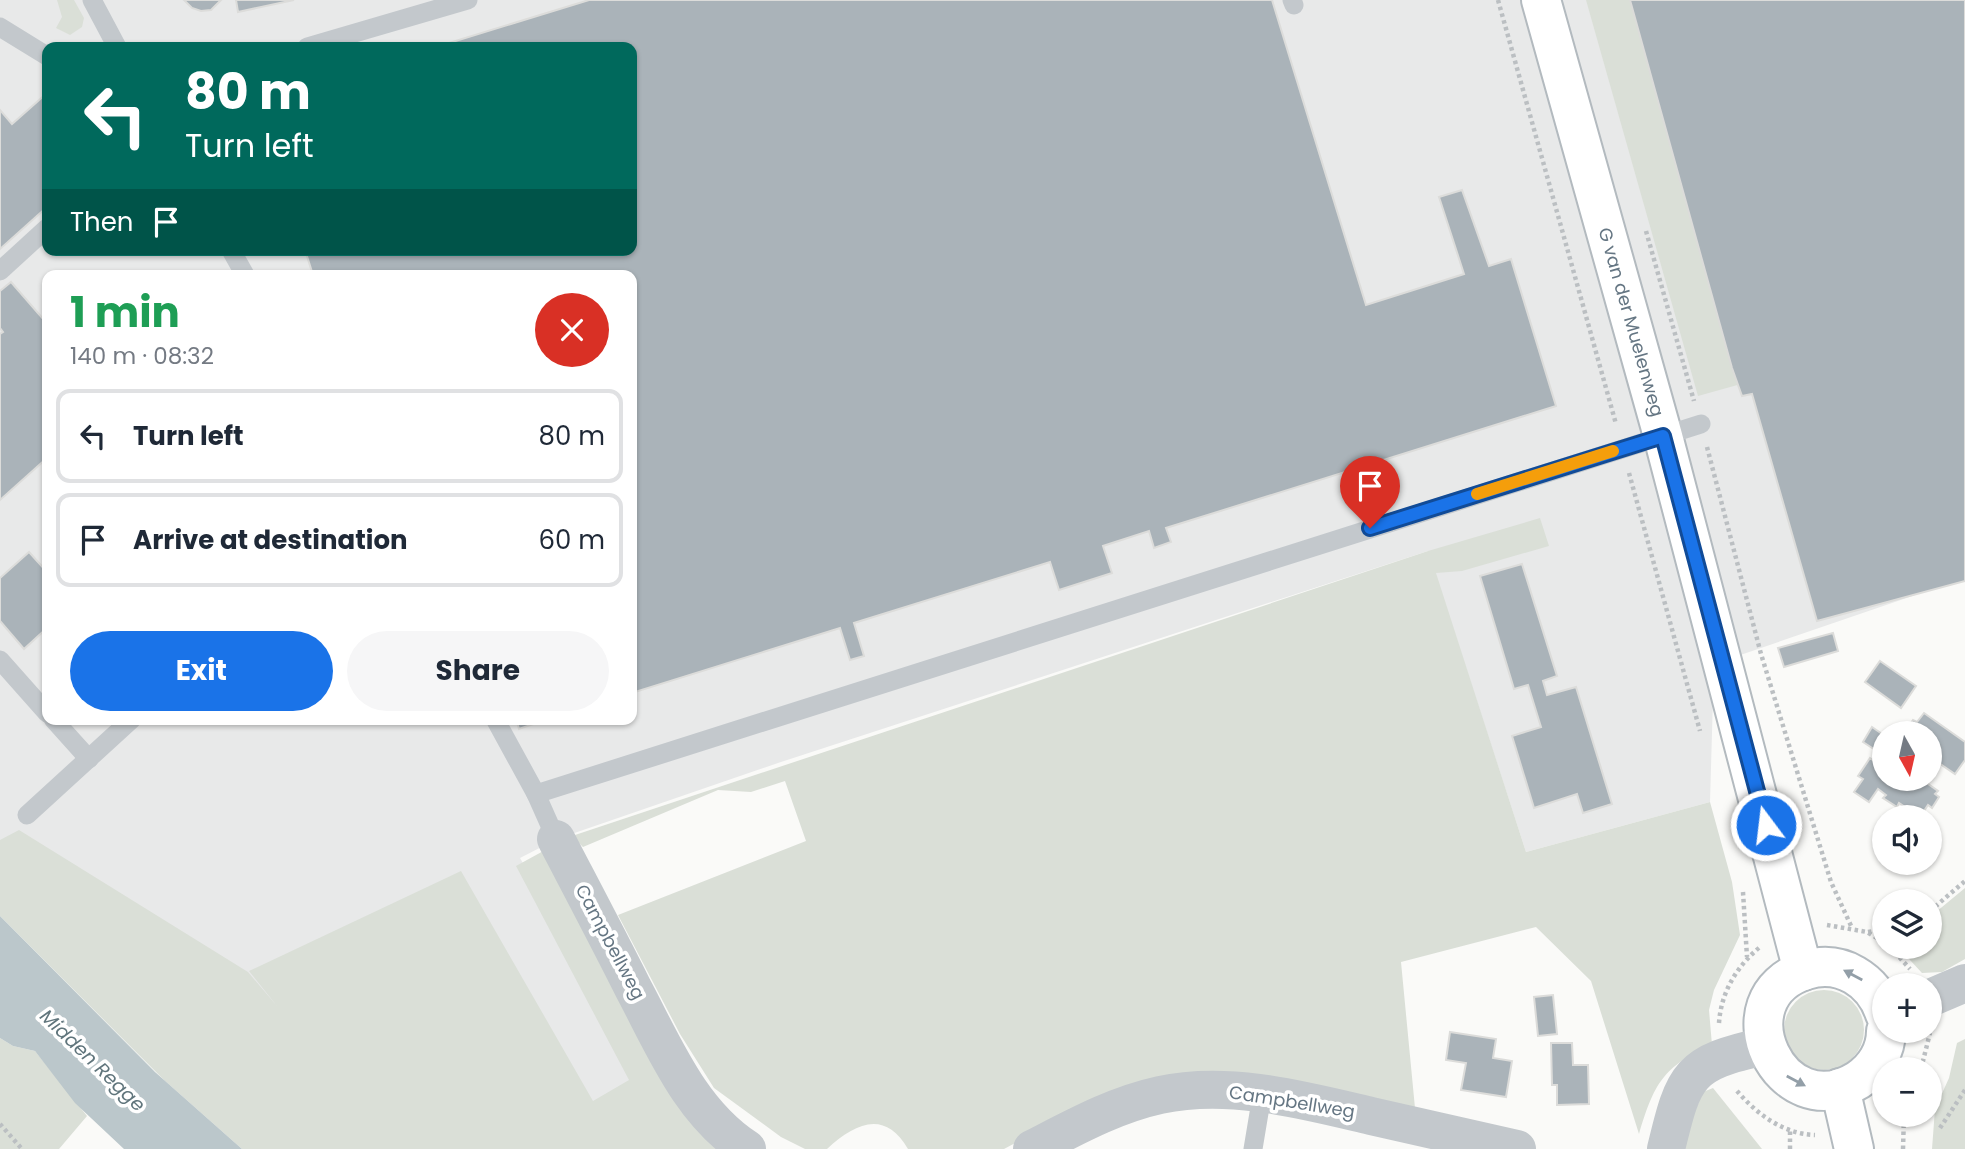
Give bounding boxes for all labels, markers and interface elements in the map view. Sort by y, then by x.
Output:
text: 80 m [185,58,311,126]
icon: left [70,70,161,161]
text: Turn left [185,123,314,168]
icon: arrive [147,203,185,241]
text: Then [70,204,133,240]
street label: G van der Muelenweg [1593,224,1670,419]
text: 1 min [70,283,180,342]
button: close [535,293,609,367]
text: 140 m · 08:32 [70,340,214,372]
icon: left [74,417,112,455]
text: Turn left [133,418,244,454]
text: 80 m [539,418,605,454]
pin [1340,456,1400,528]
icon: arrive [1351,467,1389,505]
icon: arrive [74,521,112,559]
text: Arrive at destination [133,522,408,558]
text: 60 m [538,522,605,558]
button: Exit [70,631,333,711]
button: Share [347,631,609,711]
north arrow [1872,721,1942,791]
map controls [1872,721,1942,1127]
position arrow [1729,788,1803,862]
button: sound [1872,805,1942,875]
street label: Campbellweg [570,880,651,1004]
button: layers [1872,889,1942,959]
one-way arrow [1843,970,1863,982]
button: + [1872,973,1942,1043]
water label: Midden Regge [34,1003,152,1118]
button: − [1872,1057,1942,1127]
one-way arrow [1787,1075,1807,1087]
street label: Campbellweg [1227,1079,1357,1124]

